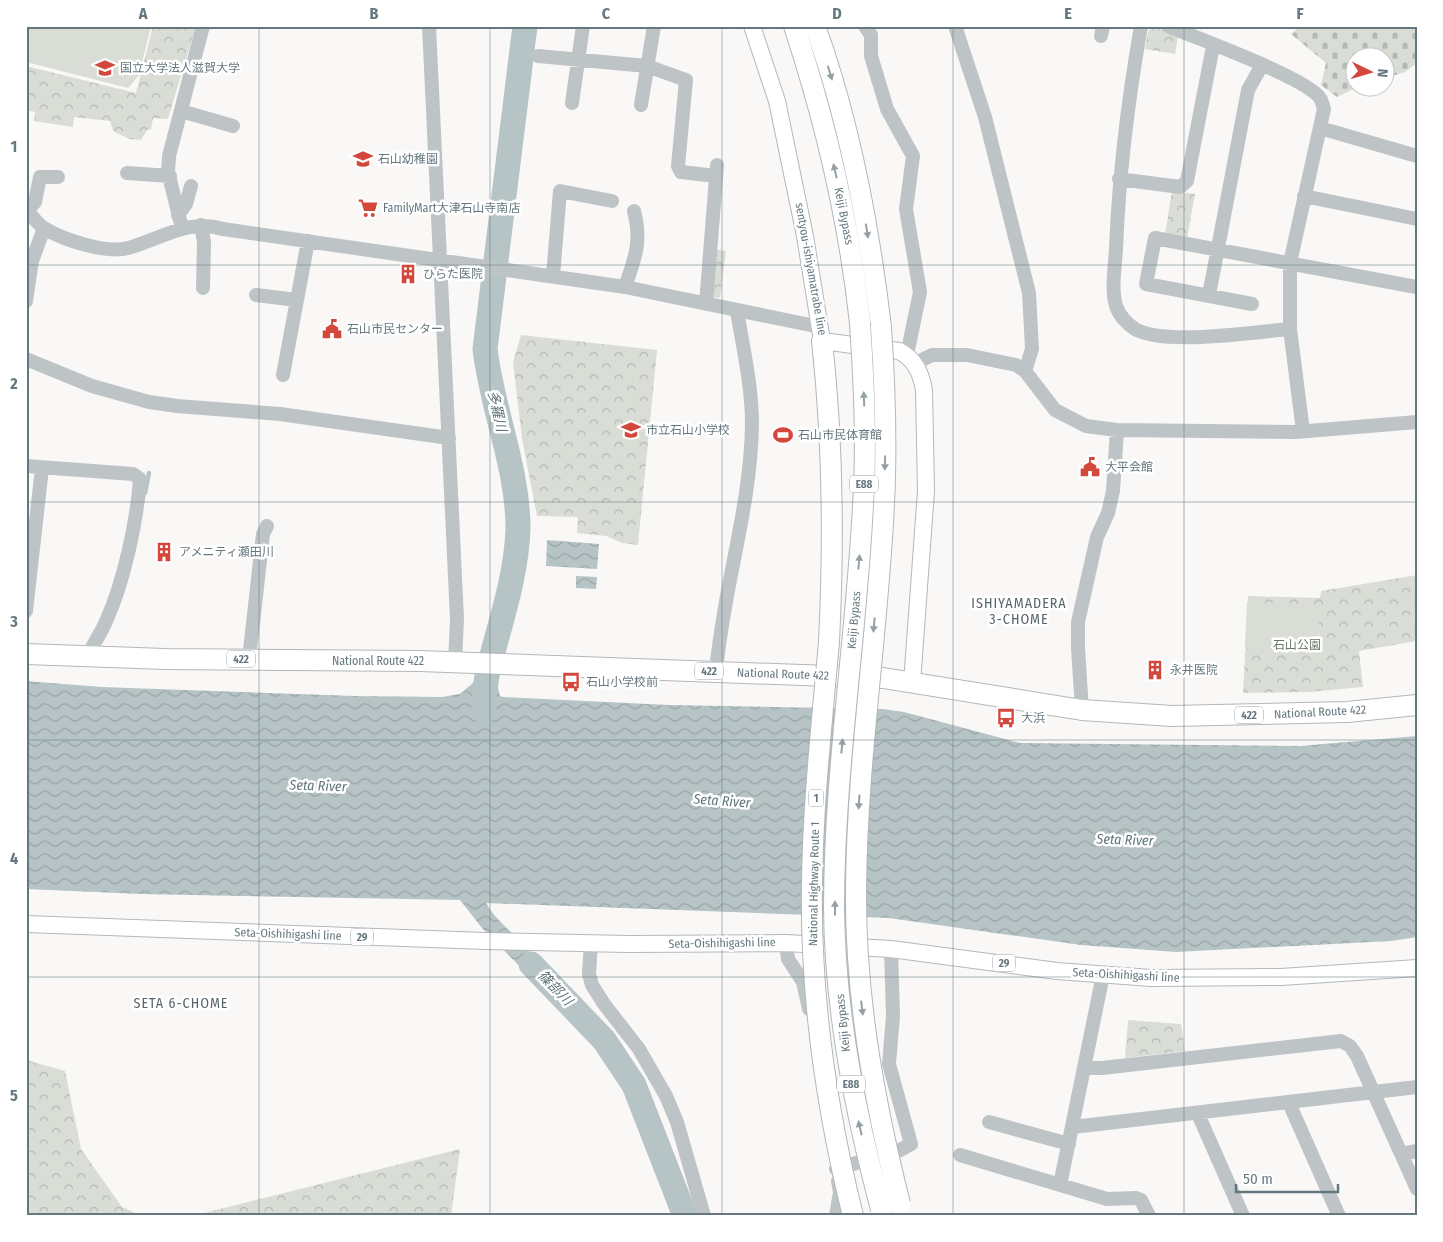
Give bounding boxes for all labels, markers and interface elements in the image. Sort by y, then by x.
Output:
text: A [138,4,148,23]
text: B [370,4,379,23]
text: C [602,4,611,23]
text: D [832,4,842,23]
text: E [1064,4,1072,23]
text: F [1296,4,1304,23]
north arrow [1346,48,1396,98]
school or university icon: 国立大学法人滋賀大学 [94,57,116,79]
place label: 国立大学法人滋賀大学 [120,61,240,75]
one-way arrow [827,65,835,80]
text: N [1374,68,1391,78]
text: 1 [11,137,17,156]
school or university icon: 石山幼稚園 [352,148,374,170]
place label: 石山幼稚園 [378,152,438,166]
one-way arrow [831,163,839,178]
street label: Keiji Bypass [832,186,856,246]
supermarket icon: FamilyMart大津石山寺南店 [357,197,379,219]
place label: FamilyMart大津石山寺南店 [383,201,521,215]
street label: sentyou-ishiyamatrabe line [792,202,830,336]
one-way arrow [864,223,872,239]
building icon: ひらた医院 [397,263,419,285]
place label: ひらた医院 [423,267,483,281]
public building icon: 石山市民センター [321,318,343,340]
place label: 石山市民センター [347,322,443,336]
text: 2 [9,374,18,393]
water label: 多羅川 [484,389,510,435]
one-way arrow [860,391,868,407]
school or university icon: 市立石山小学校 [620,419,642,441]
place label: 市立石山小学校 [646,423,730,437]
sports icon: 石山市民体育館 [772,424,794,446]
place label: 石山市民体育館 [798,428,882,442]
one-way arrow [881,455,889,471]
public building icon: 大平会館 [1079,456,1101,478]
place label: 大平会館 [1105,460,1153,474]
road number: E88 [850,476,878,492]
building icon: アメニティ瀬田川 [153,541,175,563]
place label: アメニティ瀬田川 [179,545,274,559]
one-way arrow [855,553,863,569]
street label: Keiji Bypass [844,590,864,650]
district label: ISHIYAMADERA 3-CHOME [971,595,1067,628]
text: 3 [9,612,18,631]
one-way arrow [870,618,878,634]
park label: 石山公園 [1273,638,1321,652]
road number: 422 [227,651,255,668]
street label: National Route 422 [332,654,424,668]
building icon: 永井医院 [1144,659,1166,681]
road number: 422 [695,662,723,679]
place label: 永井医院 [1170,663,1218,677]
street label: National Route 422 [737,665,829,683]
bus stop icon: 石山小学校前 [560,671,582,693]
place label: 石山小学校前 [586,675,658,689]
street label: National Route 422 [1274,703,1366,721]
road number: 422 [1235,706,1263,724]
bus stop icon: 大浜 [995,707,1017,729]
place label: 大浜 [1021,711,1045,725]
one-way arrow [838,738,846,754]
water label: Seta River [288,776,348,796]
water label: Seta River [692,790,752,812]
road number: 1 [808,790,824,806]
one-way arrow [855,794,863,810]
street label: National Highway Route 1 [806,822,822,946]
water label: Seta River [1095,830,1155,850]
text: 4 [10,849,18,868]
one-way arrow [831,900,839,916]
street label: Seta-Oishihigashi line [234,925,342,943]
road number: 29 [351,929,373,946]
street label: Seta-Oishihigashi line [668,935,776,951]
road number: 29 [993,954,1015,971]
street label: Seta-Oishihigashi line [1072,965,1180,985]
water label: 篠部川 [534,967,577,1010]
street label: Keiji Bypass [833,993,853,1053]
district label: SETA 6-CHOME [134,995,228,1012]
one-way arrow [858,1000,866,1016]
road number: E88 [837,1076,865,1092]
text: 5 [10,1086,18,1105]
one-way arrow [856,1120,864,1136]
scale bar [1236,1162,1338,1194]
text: 50 m [1243,1170,1273,1188]

